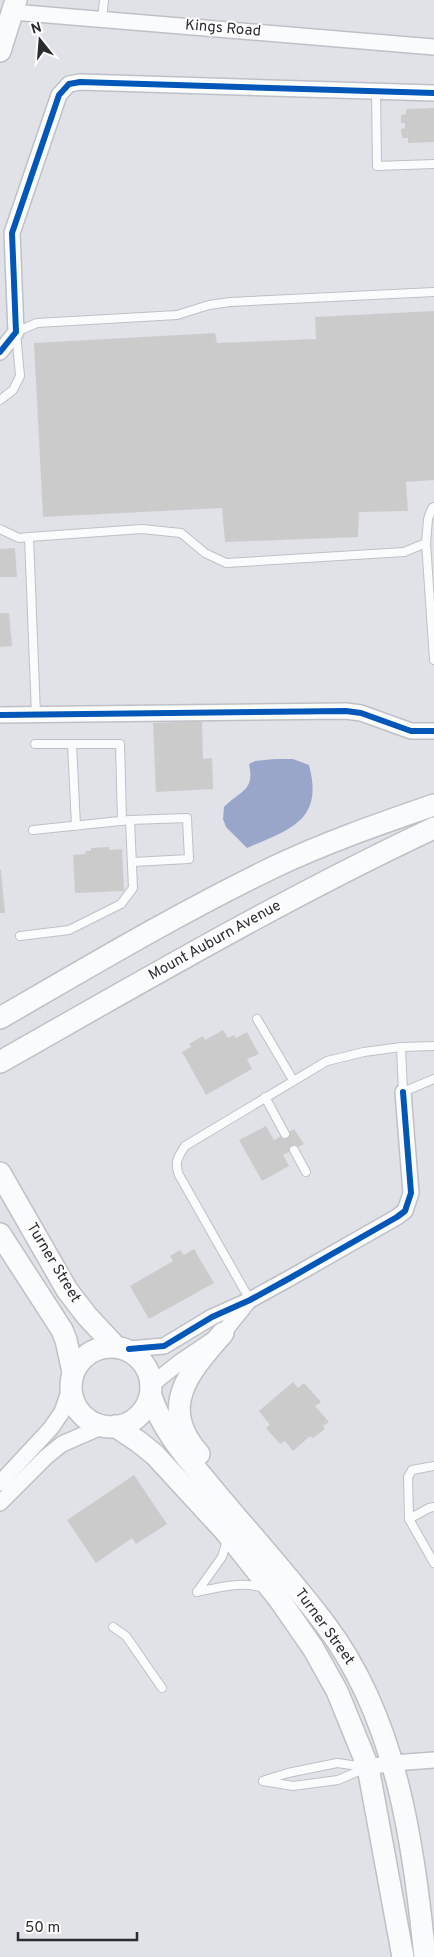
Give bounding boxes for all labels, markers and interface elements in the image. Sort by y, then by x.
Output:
north arrow [15,15,65,65]
street label: Kings Road [184,16,262,42]
text: N [29,19,44,39]
street label: Mount Auburn Avenue [145,897,285,985]
street label: Turner Street [22,1220,84,1306]
street label: Turner Street [290,1585,358,1669]
scale bar [18,1910,136,1942]
text: 50 m [25,1919,60,1938]

